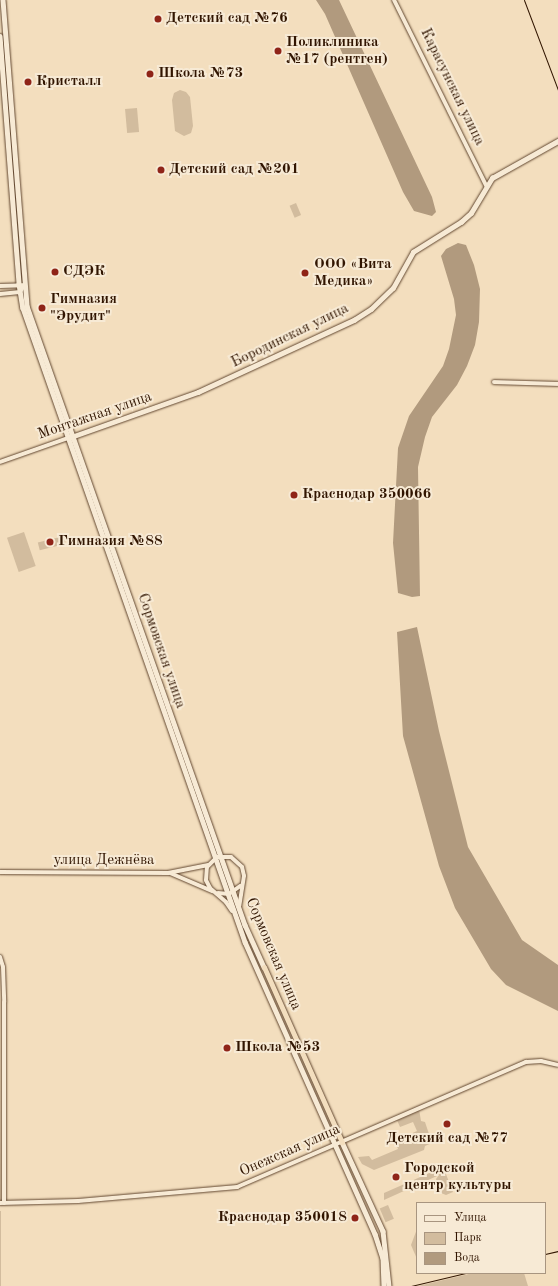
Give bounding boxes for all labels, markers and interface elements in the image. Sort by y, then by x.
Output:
place label: Детский сад №76 [166,10,288,28]
marker: Детский сад №76 [153,14,163,24]
street label: Карасунская улица [416,26,488,148]
place label: Поликлиника №17 (рентген) [286,33,388,68]
marker: Поликлиника №17 (рентген) [273,46,283,56]
place label: Школа №73 [158,65,243,83]
marker: Школа №73 [145,69,155,79]
place label: Кристалл [36,73,101,91]
marker: Кристалл [23,77,33,87]
place label: Детский сад №201 [169,161,299,179]
marker: Детский сад №201 [156,165,166,175]
place label: ООО «Вита Медика» [314,255,392,290]
place label: СДЭК [63,263,105,281]
marker: СДЭК [50,267,60,277]
marker: ООО «Вита Медика» [299,267,311,279]
place label: Гимназия "Эрудит" [50,290,117,325]
street label: Бородинская улица [228,300,352,372]
marker: Гимназия "Эрудит" [37,303,47,313]
street label: Монтажная улица [36,388,154,444]
place label: Краснодар 350066 [302,486,431,504]
marker: Краснодар 350066 [289,490,299,500]
place label: Гимназия №88 [58,533,163,551]
marker: Гимназия №88 [45,537,55,547]
street label: Сормовская улица [133,591,189,711]
street label: улица Дежнёва [53,852,155,870]
street label: Сормовская улица [241,895,305,1013]
place label: Школа №53 [235,1039,320,1057]
marker: Школа №53 [222,1043,232,1053]
marker: Детский сад №77 [442,1119,452,1129]
street label: Онежская улица [237,1121,343,1181]
place label: Детский сад №77 [386,1130,508,1148]
place label: Городской центр культуры [404,1159,512,1194]
marker: Городской центр культуры [391,1172,401,1182]
legend [416,1202,546,1274]
place label: Краснодар 350018 [218,1209,347,1227]
text: Улица [454,1212,487,1224]
marker: Краснодар 350018 [350,1213,360,1223]
text: Парк [454,1232,482,1244]
text: Вода [454,1252,480,1264]

